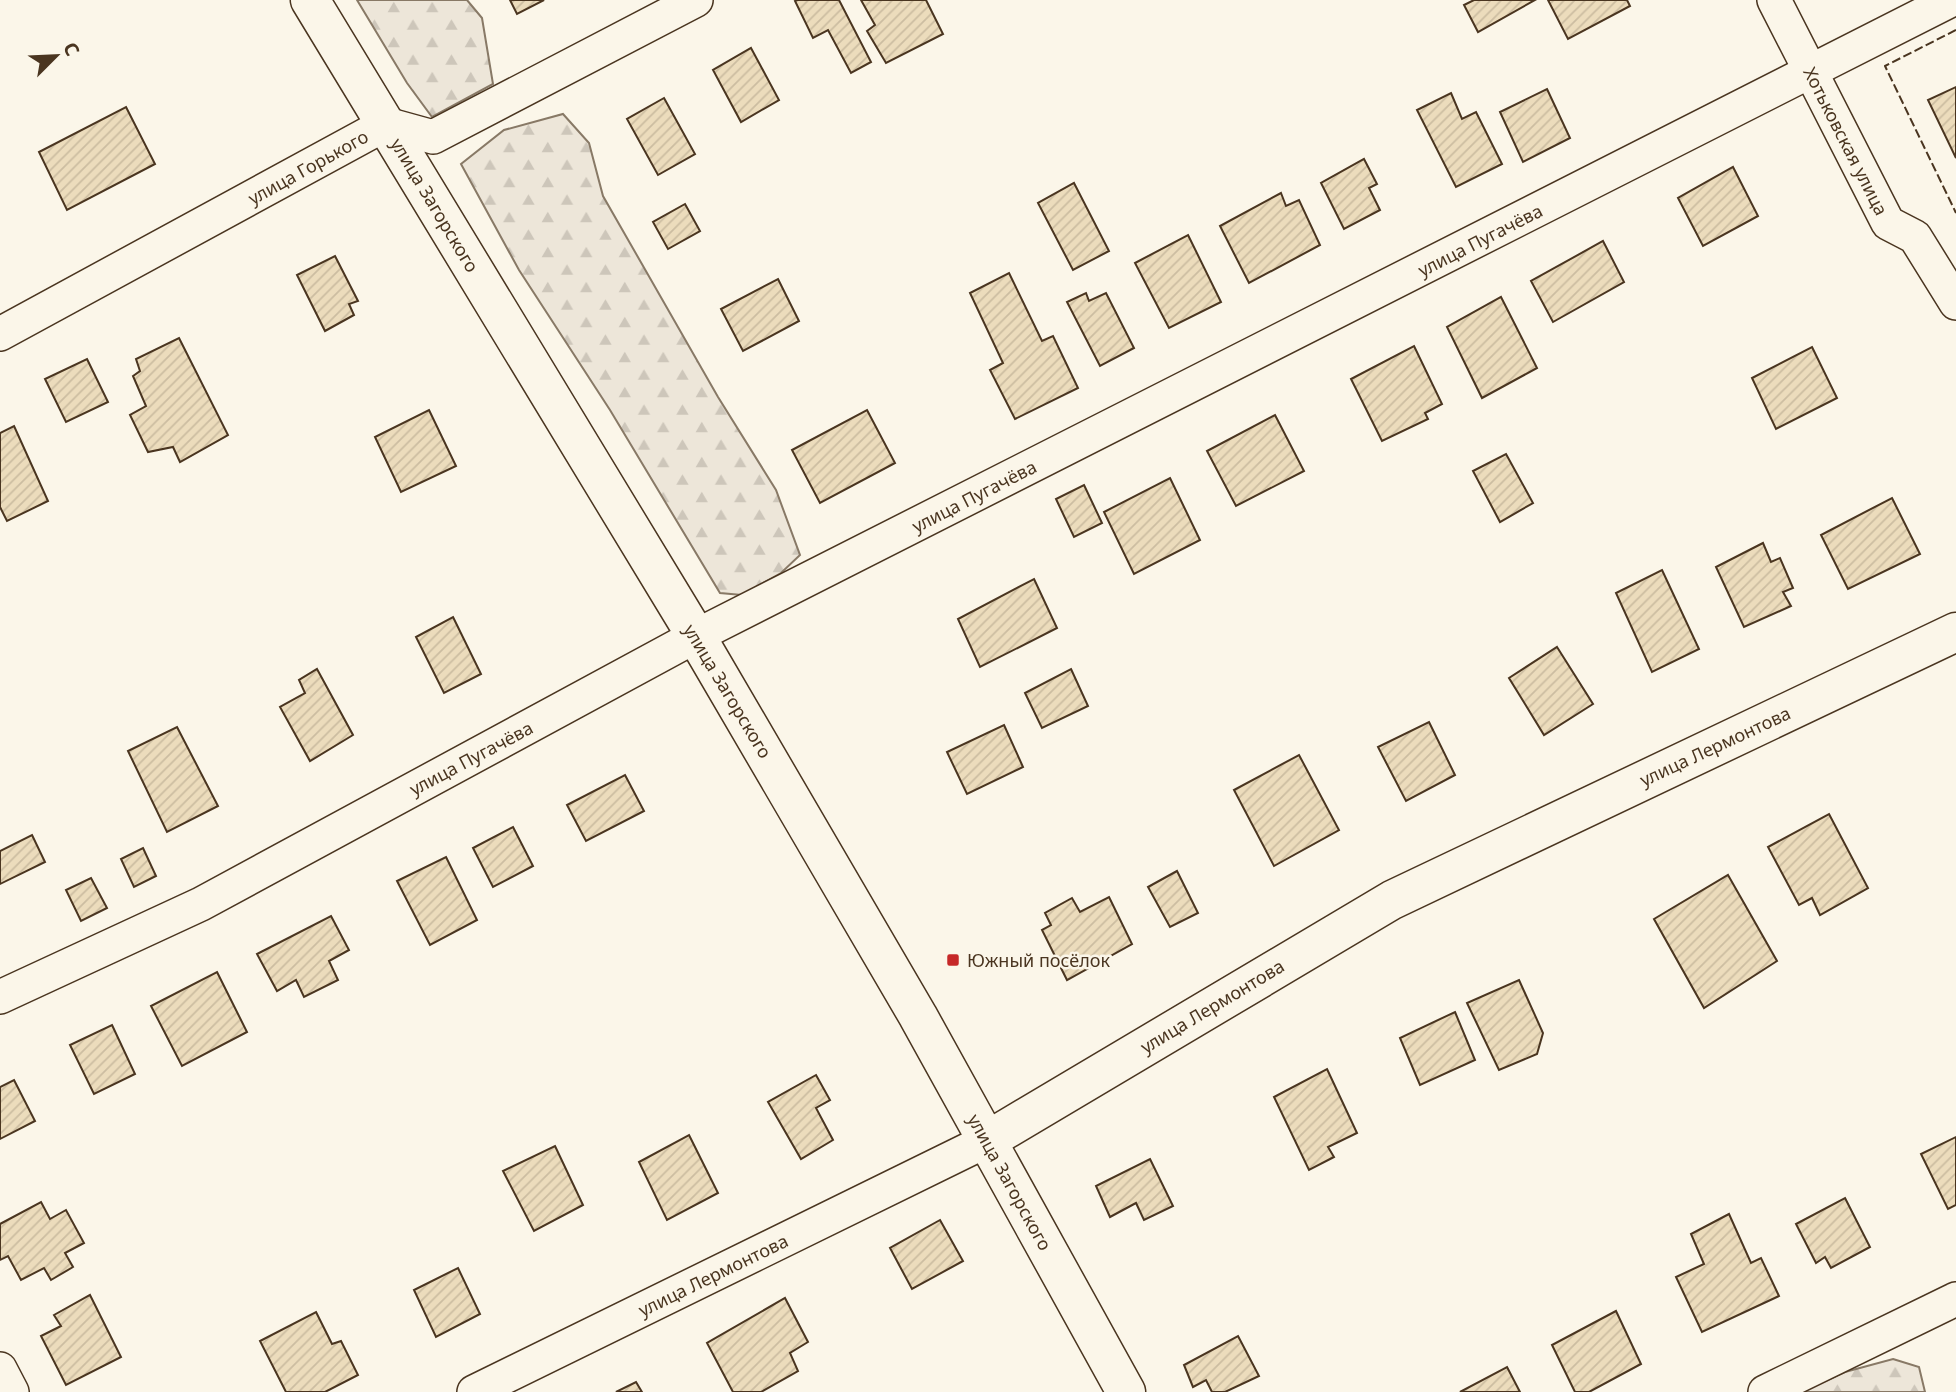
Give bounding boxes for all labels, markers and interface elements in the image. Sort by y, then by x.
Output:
north arrow [21,21,91,91]
text: С [57,38,86,60]
street label: Хотьковская улица [1798,63,1894,219]
street label: улица Горького [244,124,372,210]
street label: улица Загорского [385,133,485,277]
street label: улица Пугачёва [1414,198,1546,282]
street label: улица Пугачёва [908,454,1040,538]
street label: улица Загорского [678,619,778,763]
street label: улица Лермонтова [1636,701,1794,791]
street label: улица Пугачёва [405,715,537,801]
place label: Южный посёлок [967,948,1110,972]
marker: Южный посёлок [945,952,961,968]
street label: улица Лермонтова [1136,954,1288,1058]
street label: улица Загорского [963,1109,1057,1255]
street label: улица Лермонтова [634,1228,792,1322]

